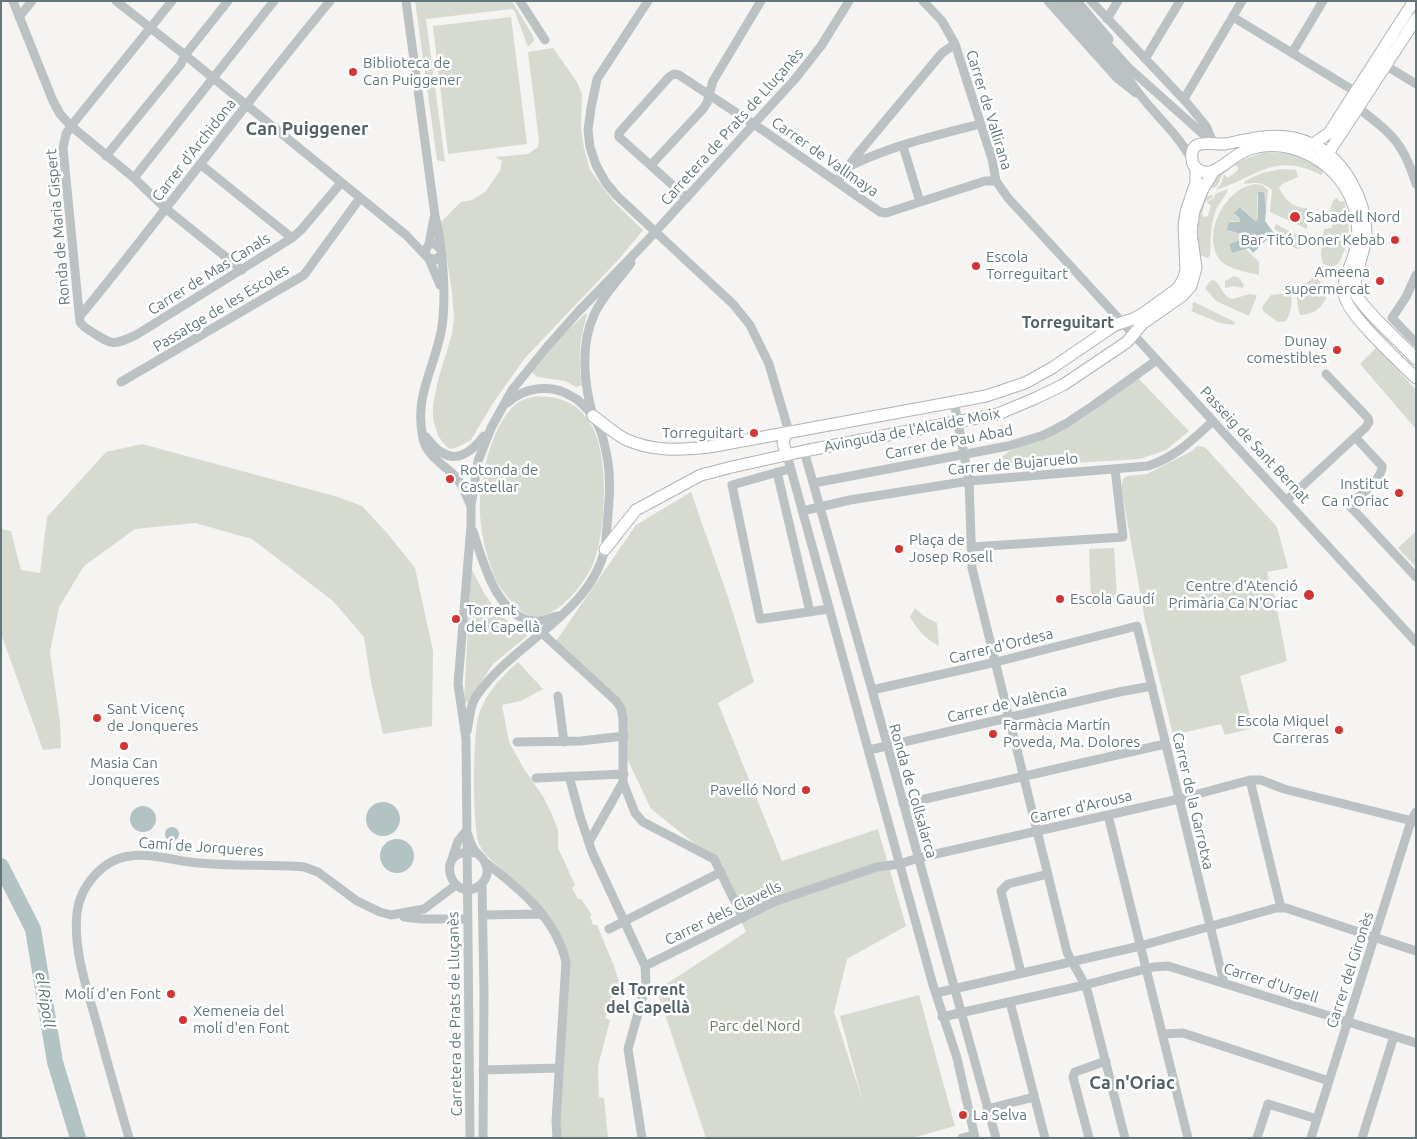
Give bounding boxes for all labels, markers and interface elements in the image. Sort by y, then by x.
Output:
street label: Carretera de Prats de Lluçanès [657,45,807,209]
street label: Carrer de Vallirana [962,48,1016,172]
place label: Biblioteca de Can Puiggener [363,54,461,89]
marker: Biblioteca de Can Puiggener [347,66,359,78]
street label: Carrer d'Archidona [148,95,240,205]
street label: Carrer de Vallmaya [768,113,882,201]
district label: Can Puiggener [245,118,369,140]
street label: Ronda de Maria Gispert [42,148,74,306]
place label: Sabadell Nord [1306,208,1400,226]
marker: Sabadell Nord [1288,210,1302,224]
street label: Carrer de Mas Canals [145,229,273,319]
place label: Bar Titó Doner Kebab [1240,231,1385,249]
marker: Bar Titó Doner Kebab [1389,234,1401,246]
place label: Escola Torreguitart [986,248,1068,283]
street label: Passatge de les Escoles [150,260,292,356]
marker: Escola Torreguitart [970,260,982,272]
place label: Ameena supermercat [1285,263,1370,298]
marker: Ameena supermercat [1374,275,1386,287]
district label: Torreguitart [1022,313,1114,333]
place label: Dunay comestibles [1247,332,1327,367]
marker: Dunay comestibles [1331,344,1343,356]
street label: Passeig de Sant Bernat [1196,383,1314,507]
street label: Avinguda de l'Alcalde Moix [822,404,1002,456]
street label: Carrer de Pau Abad [884,421,1014,463]
place label: Torreguitart [662,424,744,442]
marker: Torreguitart [748,427,760,439]
street label: Carrer de Bujaruelo [947,449,1079,479]
place label: Rotonda de Castellar [460,461,538,496]
marker: Rotonda de Castellar [444,473,456,485]
place label: Institut Ca n'Oriac [1321,475,1389,510]
marker: Institut Ca n'Oriac [1393,487,1405,499]
place label: Plaça de Josep Rosell [909,531,993,566]
marker: Plaça de Josep Rosell [893,543,905,555]
place label: Centre d'Atenció Primària Ca N'Oriac [1168,577,1298,612]
marker: Centre d'Atenció Primària Ca N'Oriac [1302,588,1316,602]
place label: Escola Gaudí [1070,590,1154,608]
marker: Escola Gaudí [1054,593,1066,605]
place label: Torrent del Capellà [466,601,540,636]
marker: Torrent del Capellà [450,613,462,625]
street label: Carrer d'Ordesa [947,624,1055,668]
street label: Carrer de València [945,681,1069,727]
place label: Sant Vicenç de Jonqueres [107,700,198,735]
marker: Sant Vicenç de Jonqueres [91,712,103,724]
place label: Escola Miquel Carreras [1237,712,1329,747]
place label: Farmàcia Martín Poveda, Ma. Dolores [1003,716,1140,751]
street label: Ronda de Collsalarca [885,722,941,860]
marker: Escola Miquel Carreras [1333,724,1345,736]
marker: Farmàcia Martín Poveda, Ma. Dolores [987,728,999,740]
street label: Carrer de la Garrotxa [1168,731,1218,871]
marker: Masia Can Jonqueres [118,740,130,752]
place label: Masia Can Jonqueres [89,754,159,789]
place label: Pavelló Nord [710,781,796,799]
marker: Pavelló Nord [800,784,812,796]
street label: Carrer d'Arousa [1028,787,1134,827]
street label: Camí de Jorqueres [138,834,264,860]
street label: Carrer dels Clavells [662,877,784,949]
street label: Carrer del Gironès [1323,909,1377,1031]
street label: Carretera de Prats de Lluçanès [444,911,466,1117]
street label: Carrer d'Urgell [1221,959,1321,1007]
water label: el Ripoll [31,971,59,1029]
district label: el Torrent del Capellà [606,980,690,1018]
place label: Molí d'en Font [64,985,161,1003]
marker: Molí d'en Font [165,988,177,1000]
place label: Xemeneia del molí d'en Font [193,1002,290,1037]
marker: Xemeneia del molí d'en Font [177,1014,189,1026]
park label: Parc del Nord [710,1017,800,1035]
district label: Ca n'Oriac [1089,1072,1175,1094]
place label: La Selva [973,1106,1027,1124]
marker: La Selva [957,1109,969,1121]

